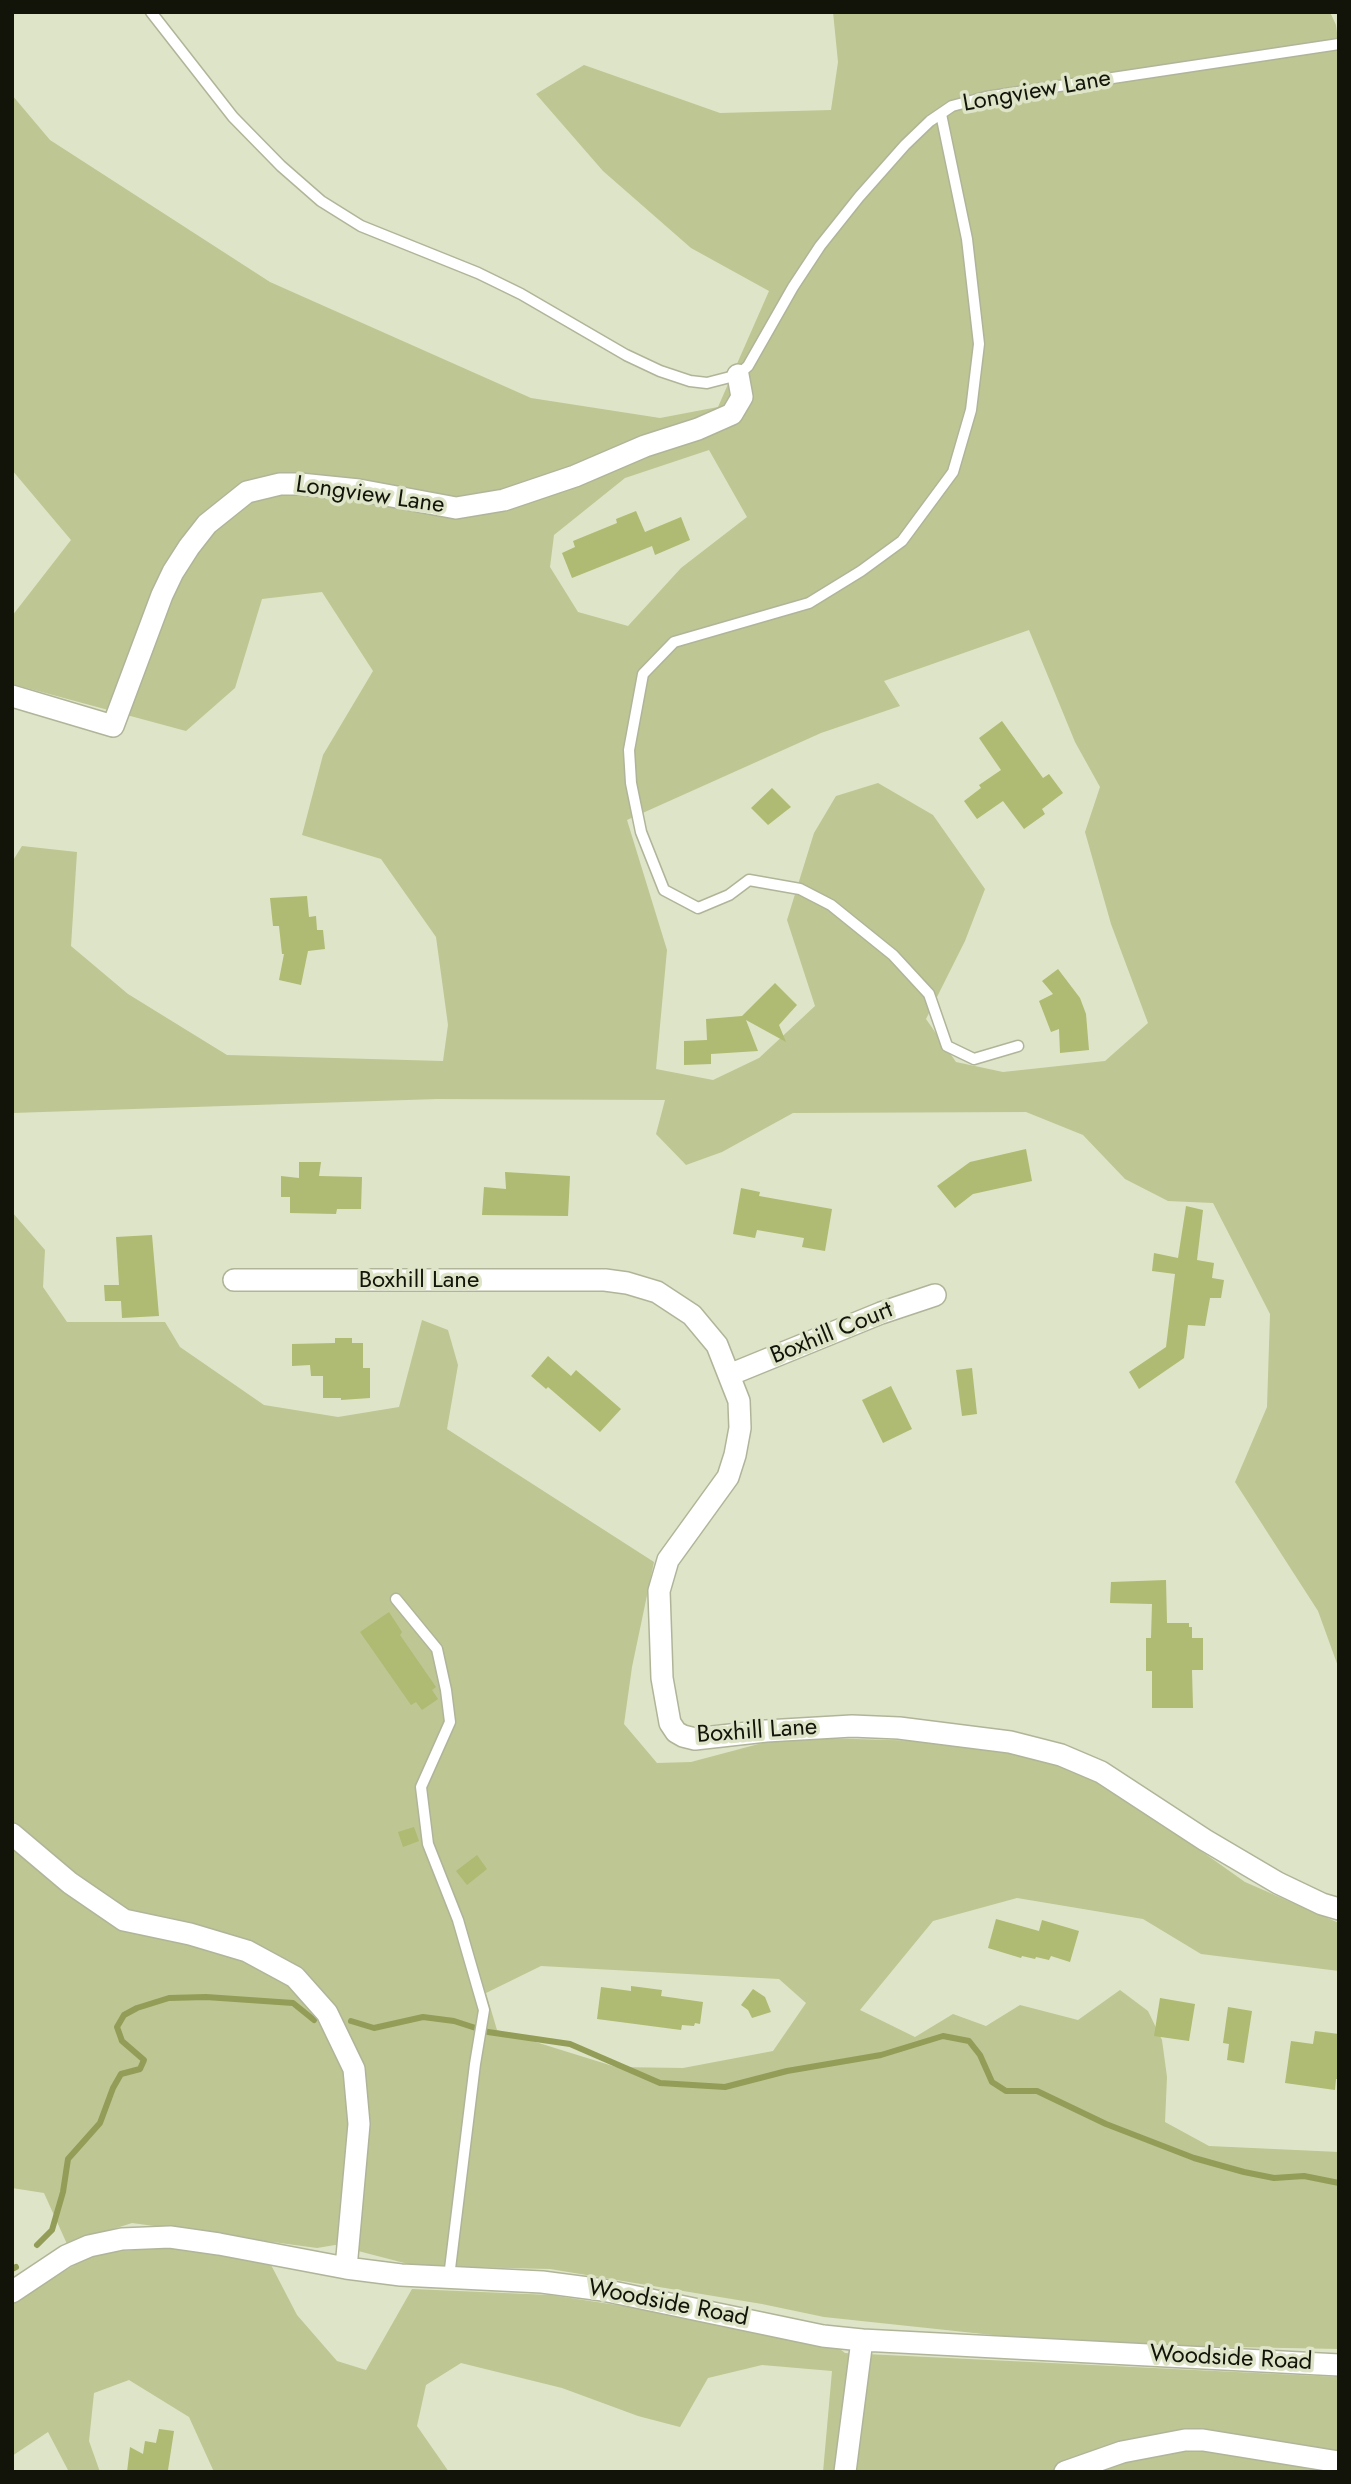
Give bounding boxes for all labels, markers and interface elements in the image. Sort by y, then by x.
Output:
street label: Longview Lane [961,65,1113,119]
street label: Longview Lane [294,471,446,521]
street label: Boxhill Lane [359,1267,479,1295]
street label: Boxhill Court [767,1296,897,1372]
street label: Boxhill Lane [696,1713,818,1751]
street label: Woodside Road [585,2274,751,2334]
street label: Woodside Road [1149,2340,1313,2378]

